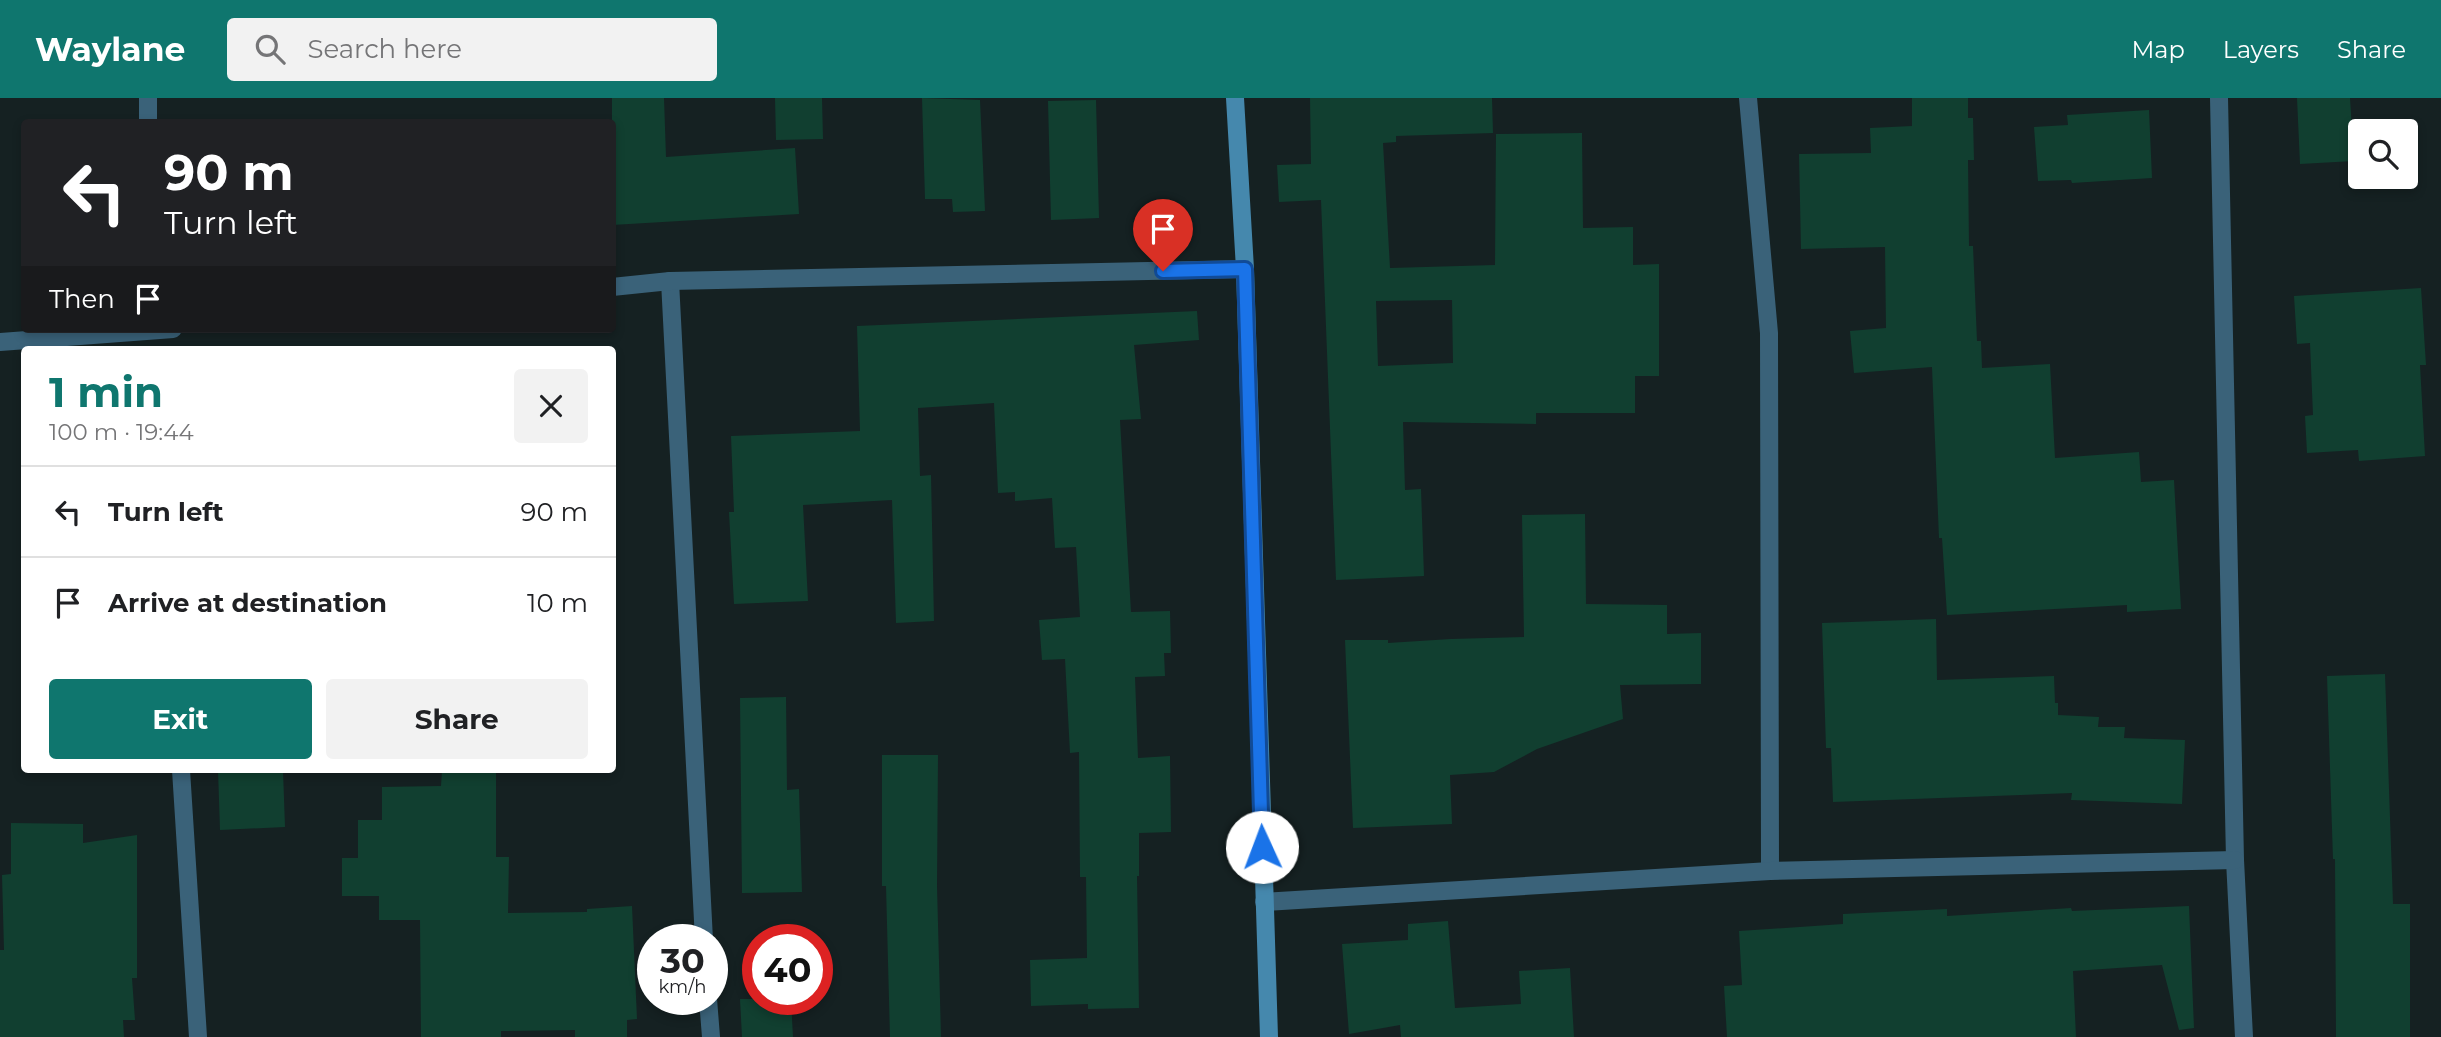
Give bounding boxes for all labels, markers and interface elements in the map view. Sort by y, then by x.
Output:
search box [227,18,717,81]
text: Waylane [35,29,185,69]
icon: search [251,30,289,68]
text: Search here [307,33,462,65]
text: Map [2131,35,2185,64]
text: Layers [2223,35,2299,64]
text: Share [2337,35,2406,64]
map controls [2348,119,2418,189]
button: search [2348,119,2418,189]
text: 90 m [164,143,294,202]
icon: left [49,147,140,238]
pin [1133,199,1193,271]
text: Turn left [164,203,298,242]
icon: arrive [1144,210,1182,248]
icon: arrive [129,280,167,318]
text: Then [49,283,115,315]
text: 1 min [49,366,163,418]
button: close [514,369,588,443]
text: 100 m · 19:44 [49,418,194,446]
icon: left [49,493,87,531]
text: Turn left [108,496,224,528]
text: 90 m [521,496,588,528]
icon: arrive [49,584,87,622]
text: Arrive at destination [108,587,387,619]
text: 10 m [527,587,588,619]
button: Exit [49,679,312,759]
button: Share [326,679,588,759]
position arrow [1225,810,1299,884]
speed limit sign: 40 [742,924,833,1015]
text: 30 [660,939,705,982]
text: km/h [658,976,707,998]

